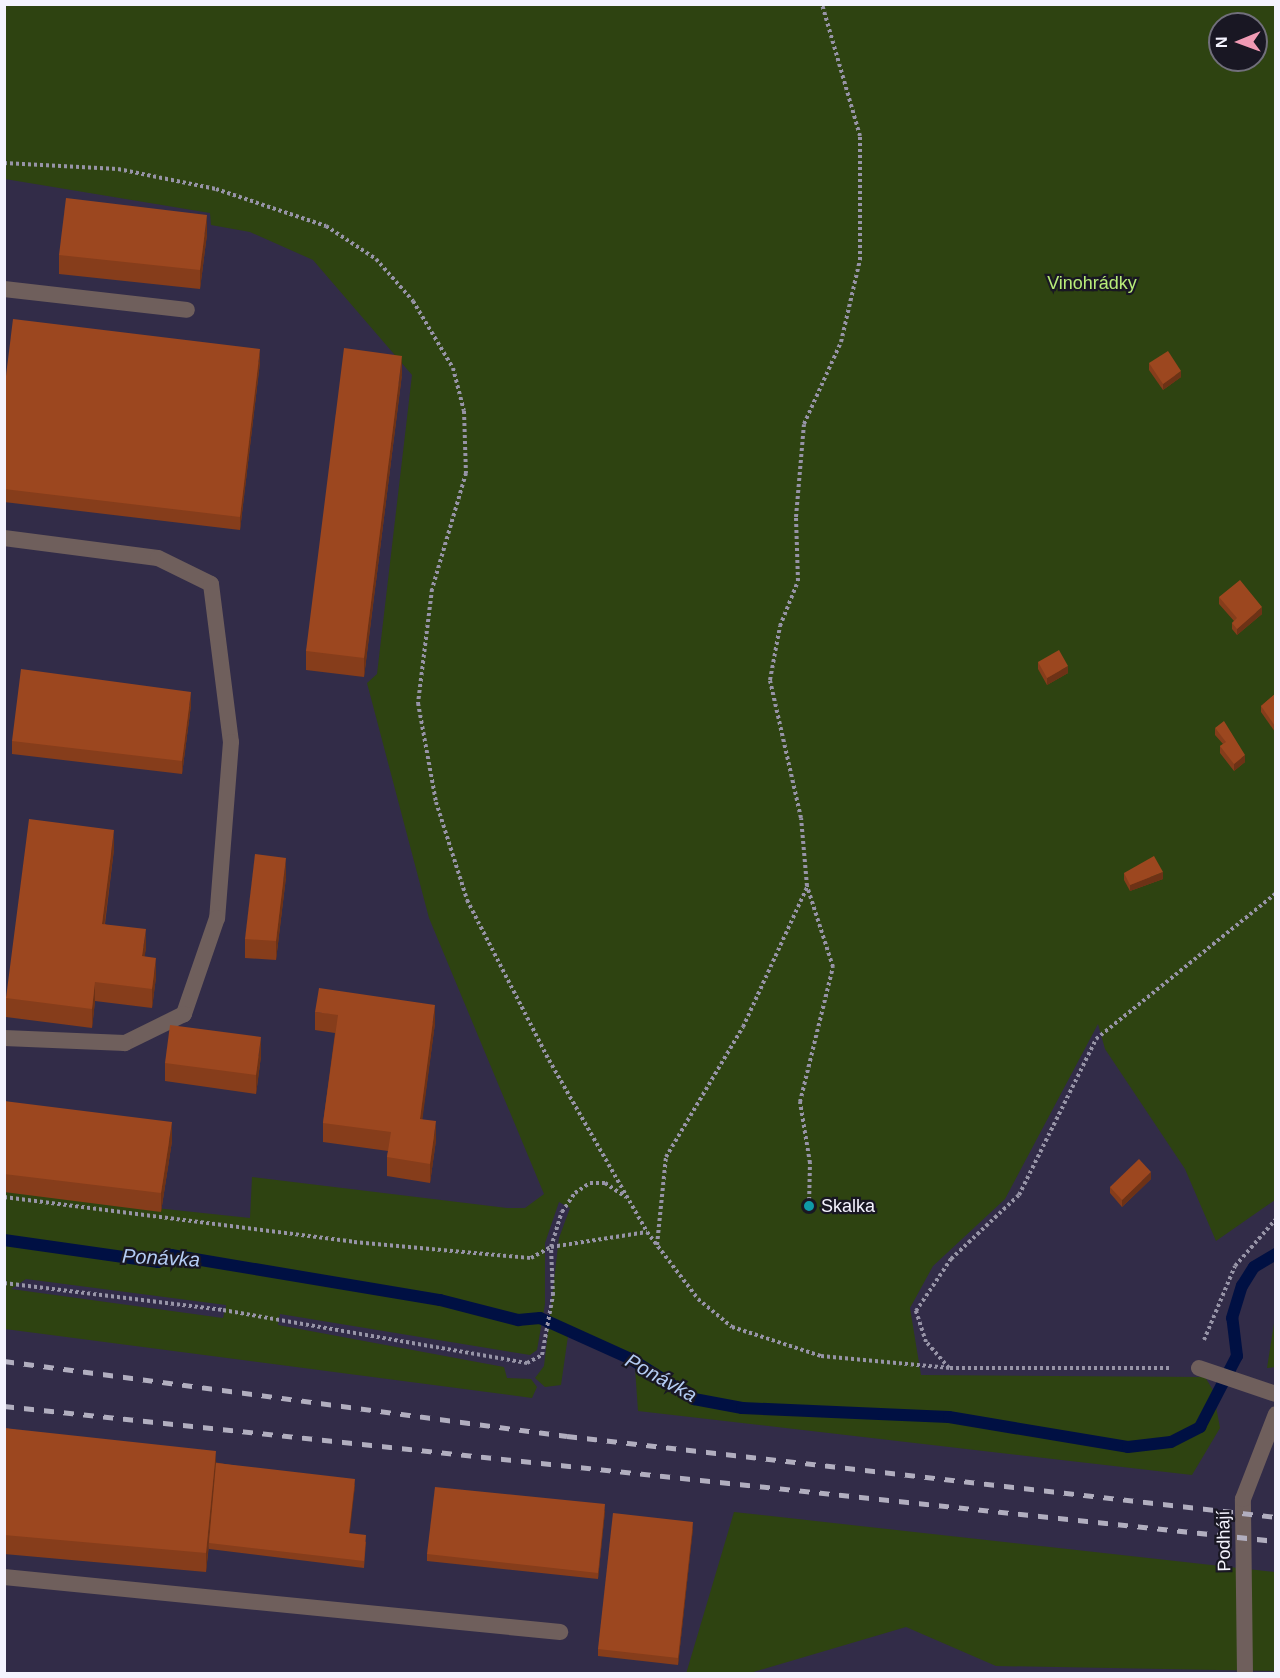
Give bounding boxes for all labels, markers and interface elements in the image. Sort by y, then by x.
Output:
north arrow [1208,12,1268,72]
text: N [1213,36,1230,48]
park label: Vinohrádky [1047,272,1137,294]
place label: Skalka [821,1195,875,1217]
marker: Skalka [802,1199,816,1213]
water label: Ponávka [122,1244,200,1272]
water label: Ponávka [621,1349,701,1407]
street label: Podhájí [1213,1510,1235,1572]

